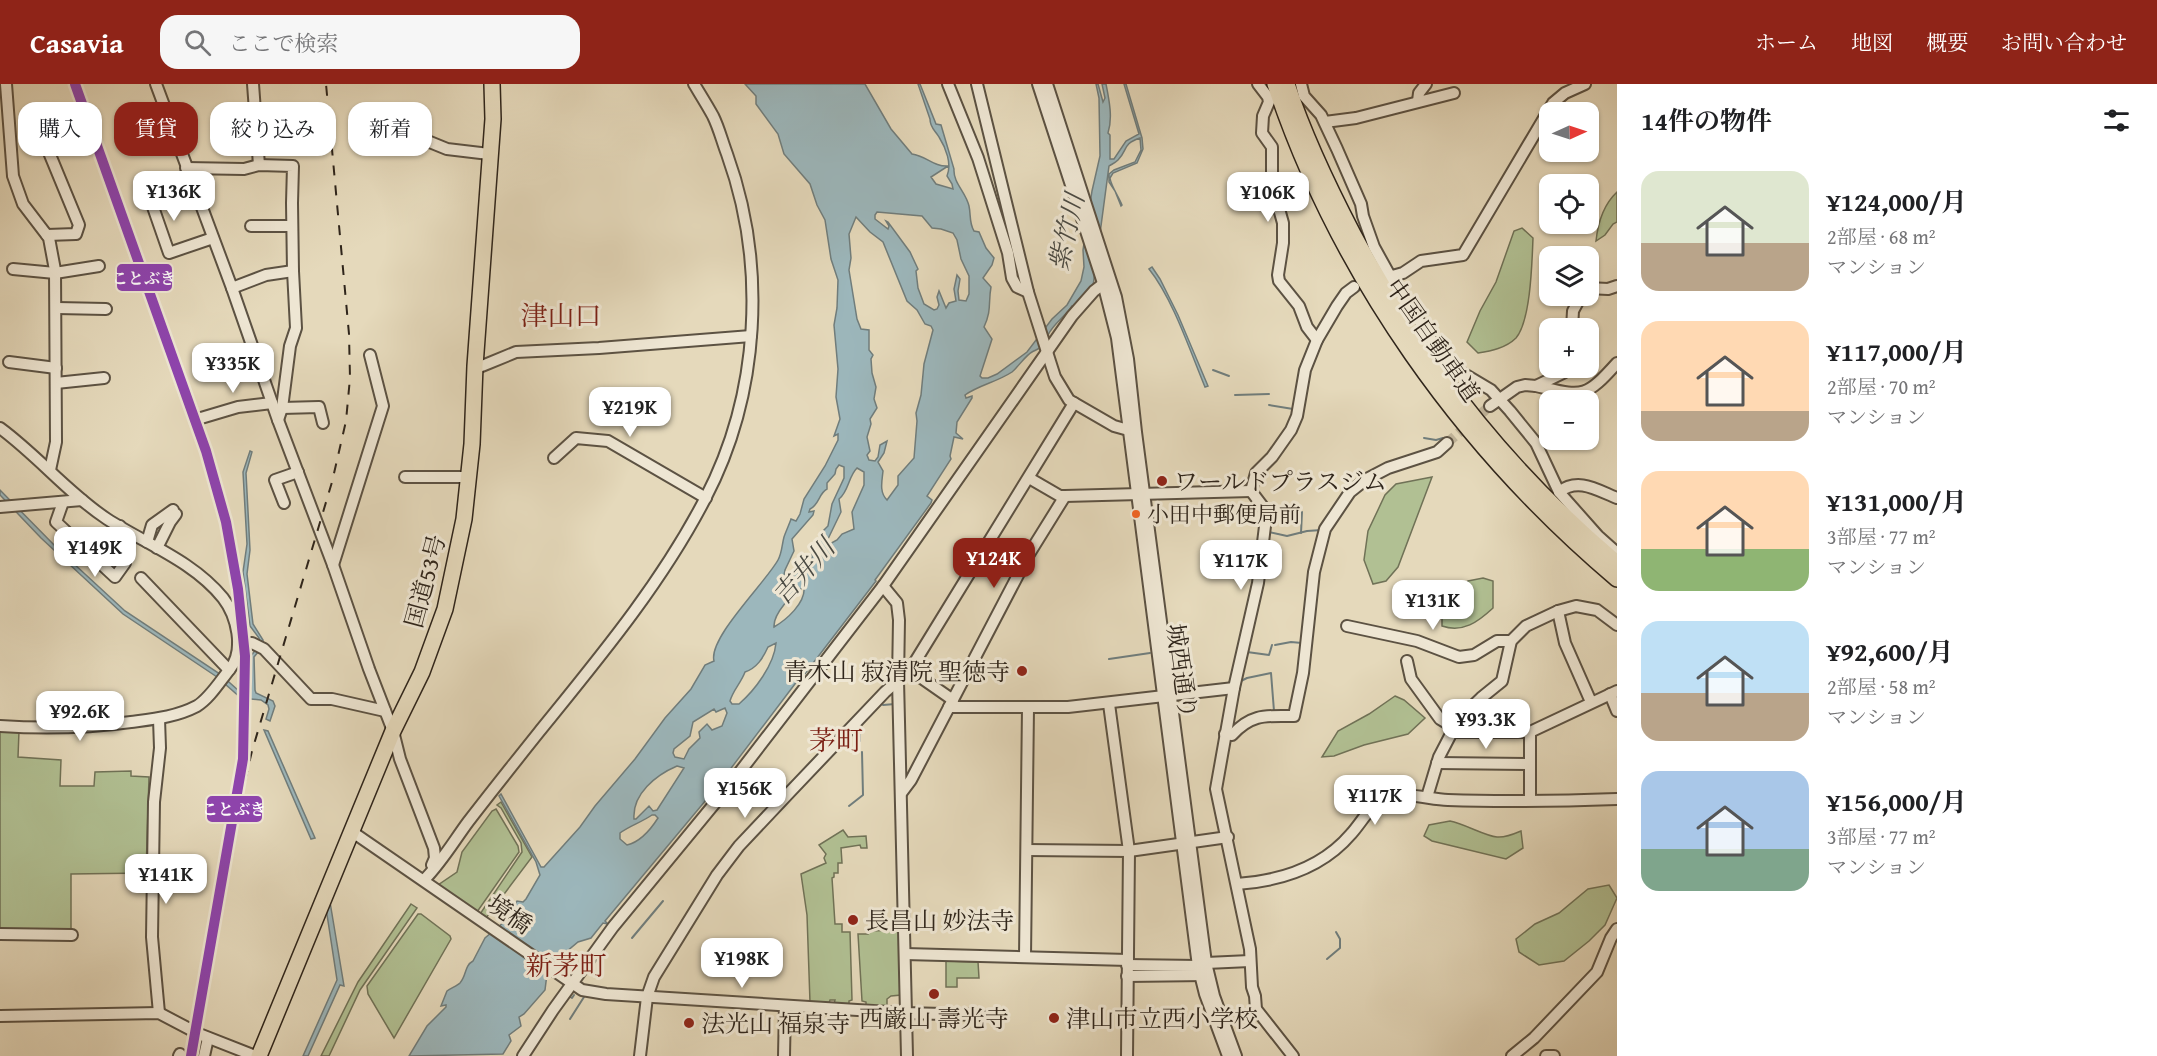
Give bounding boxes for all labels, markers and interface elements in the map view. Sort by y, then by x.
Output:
search box [160,15,580,69]
text: Casavia [30,22,124,63]
icon: search [181,26,214,59]
text: ここで検索 [229,27,339,59]
text: ホーム [1755,27,1818,58]
text: 地図 [1851,27,1893,58]
text: 概要 [1926,27,1968,58]
text: お問い合わせ [2001,27,2127,58]
text: 14件の物件 [1641,101,1772,140]
chip: 購入 [18,102,102,156]
chip: 賃貸 [114,102,198,156]
chip: 絞り込み [210,102,336,156]
chip: 新着 [348,102,432,156]
north arrow [1539,102,1599,162]
map controls [1539,102,1599,450]
icon: filters [2100,104,2133,137]
pin: ¥136K [132,171,216,222]
pin: ¥106K [1226,172,1310,223]
button: locate [1539,174,1599,234]
text: ¥136K [147,176,201,205]
text: ¥106K [1241,177,1295,206]
text: ¥124,000/月 [1827,182,1967,221]
water label: 紫竹川 [1038,187,1094,274]
icon: home [1689,195,1761,267]
text: 2部屋 · 68 m² [1827,222,1936,251]
button: layers [1539,246,1599,306]
text: マンション [1827,252,1926,281]
line badge: ことぶき [116,263,173,292]
text: ことぶき [112,266,176,290]
street label: 中国自動車道 [1377,271,1489,409]
district label: 津山口 [521,295,602,335]
button: + [1539,318,1599,378]
text: ¥117,000/月 [1827,332,1967,371]
pin: ¥335K [191,343,275,394]
icon: home [1689,345,1761,417]
text: ¥335K [206,348,260,377]
text: 2部屋 · 70 m² [1827,372,1936,401]
pin: ¥219K [588,387,672,438]
button: − [1539,390,1599,450]
text: ¥219K [603,392,657,421]
text: マンション [1827,402,1926,431]
place label: ワールドプラスジム [1174,464,1387,499]
marker: ワールドプラスジム [1155,474,1169,488]
text: ¥131,000/月 [1827,482,1967,521]
icon: home [1689,495,1761,567]
place label: 小田中郵便局前 [1147,498,1301,530]
marker: 小田中郵便局前 [1130,508,1142,520]
text: 3部屋 · 77 m² [1827,522,1936,551]
pin: ¥149K [53,527,137,578]
water label: 吉井川 [762,527,846,613]
street label: 国道53号 [396,531,454,631]
text: ¥149K [68,532,122,561]
pin: ¥124K [952,538,1036,589]
pin: ¥117K [1199,540,1283,591]
text: ¥124K [967,543,1021,572]
text: ¥117K [1214,545,1268,574]
text: マンション [1827,552,1926,581]
pin: ¥131K [1391,580,1475,631]
text: ¥131K [1406,585,1460,614]
street label: 城西通り [1158,621,1206,721]
text: ¥92,600/月 [1827,632,1954,671]
icon: home [1689,645,1761,717]
place label: 青木山 寂清院 聖徳寺 [783,654,1010,689]
marker: 青木山 寂清院 聖徳寺 [1015,664,1029,678]
text: 2部屋 · 58 m² [1827,672,1936,701]
pin: ¥92.6K [31,691,129,742]
text: ¥92.6K [50,696,110,725]
pin: ¥93.3K [1437,699,1535,750]
text: マンション [1827,702,1926,731]
text: ¥93.3K [1456,704,1516,733]
district label: 茅町 [809,720,863,760]
pin: ¥156K [703,768,787,819]
text: ¥156K [718,773,772,802]
pin: ¥117K [1333,775,1417,826]
text: ¥117K [1348,780,1402,809]
text: ¥156,000/月 [1827,782,1967,821]
line badge: ことぶき [206,795,263,823]
icon: home [1689,795,1761,867]
text: ことぶき [202,797,266,821]
text: 3部屋 · 77 m² [1827,822,1936,851]
text: マンション [1827,852,1926,881]
pin: ¥141K [124,854,208,905]
text: ¥141K [139,859,193,888]
street label: 境橋 [480,886,540,942]
place label: 長昌山 妙法寺 [865,903,1014,938]
marker: 長昌山 妙法寺 [846,913,860,927]
pin: ¥198K [700,938,784,989]
text: ¥198K [715,943,769,972]
district label: 新茅町 [526,945,607,985]
marker: 西巌山 壽光寺 [927,987,941,1001]
place label: 西巌山 壽光寺 [859,1001,1009,1036]
place label: 津山市立西小学校 [1066,1001,1258,1036]
place label: 法光山 福泉寺 [701,1006,850,1041]
marker: 津山市立西小学校 [1047,1011,1061,1025]
marker: 法光山 福泉寺 [682,1016,696,1030]

